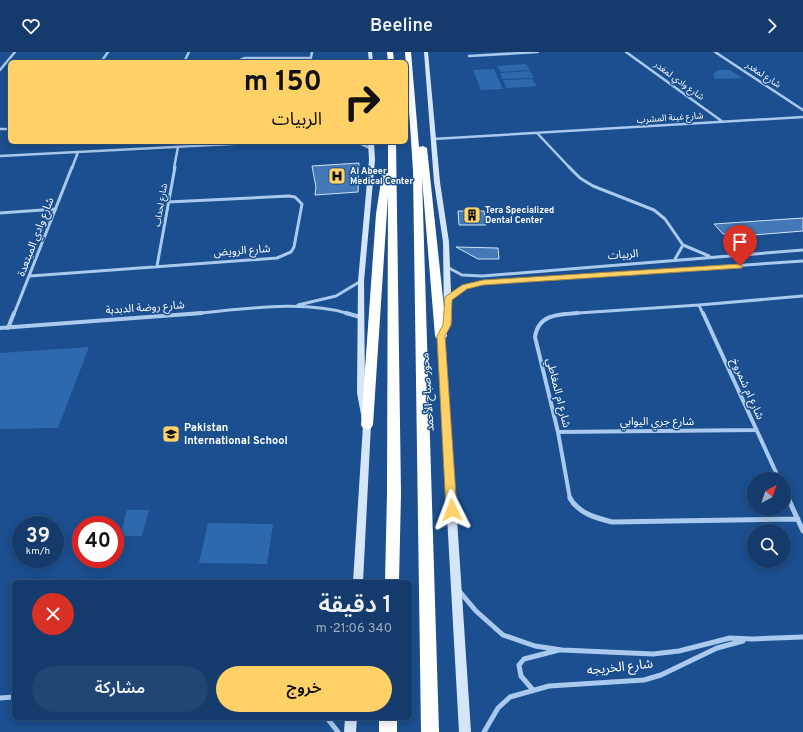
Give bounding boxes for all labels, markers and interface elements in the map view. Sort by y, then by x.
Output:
icon: heart [20,15,42,37]
text: Beeline [370,15,433,38]
icon: forward [761,15,783,37]
street label: شارع وادي لمغدر [650,59,706,104]
street label: شارع لمغدر [742,59,783,91]
text: 150 m [244,65,322,101]
icon: right [336,76,388,128]
text: الربيات [272,109,322,132]
street label: شارع غينة المشرب [636,110,704,127]
hospital icon: Al Abeer Medical Center [327,166,347,186]
place label: Al Abeer Medical Center [350,166,413,187]
street label: شارع لحداب [152,183,171,228]
street label: شارع وادي المبتعدة [15,195,59,279]
building icon: Tera Specialized Dental Center [462,205,482,225]
place label: Tera Specialized Dental Center [485,205,554,226]
pin [723,225,757,266]
icon: arrive [729,231,751,253]
street label: شارع الرويض [213,242,271,260]
street label: الربيات [607,247,639,263]
street label: شارع روضة الدبدبة [105,298,185,318]
street label: محور صباح الأحمد [418,352,438,432]
street label: شارع ام شمروخ [727,356,767,422]
street label: شارع ام المغاطي [541,357,573,430]
street label: شارع جري اليوابي [620,415,695,431]
place label: Pakistan International School [184,421,288,448]
school or university icon: Pakistan International School [161,424,181,444]
north arrow [747,472,791,516]
map controls [747,472,791,568]
position arrow [431,489,473,531]
speed limit sign: 40 [72,516,124,568]
text: 39 [26,524,50,550]
button: search [747,524,791,568]
text: km/h [26,545,50,558]
text: 1 دقيقة [319,591,392,621]
button: close [32,593,74,635]
text: 340 m · 21:06 [316,621,392,637]
street label: شارع الخريجه [586,657,654,680]
button: مشاركة [32,666,208,712]
button: خروج [216,666,392,712]

